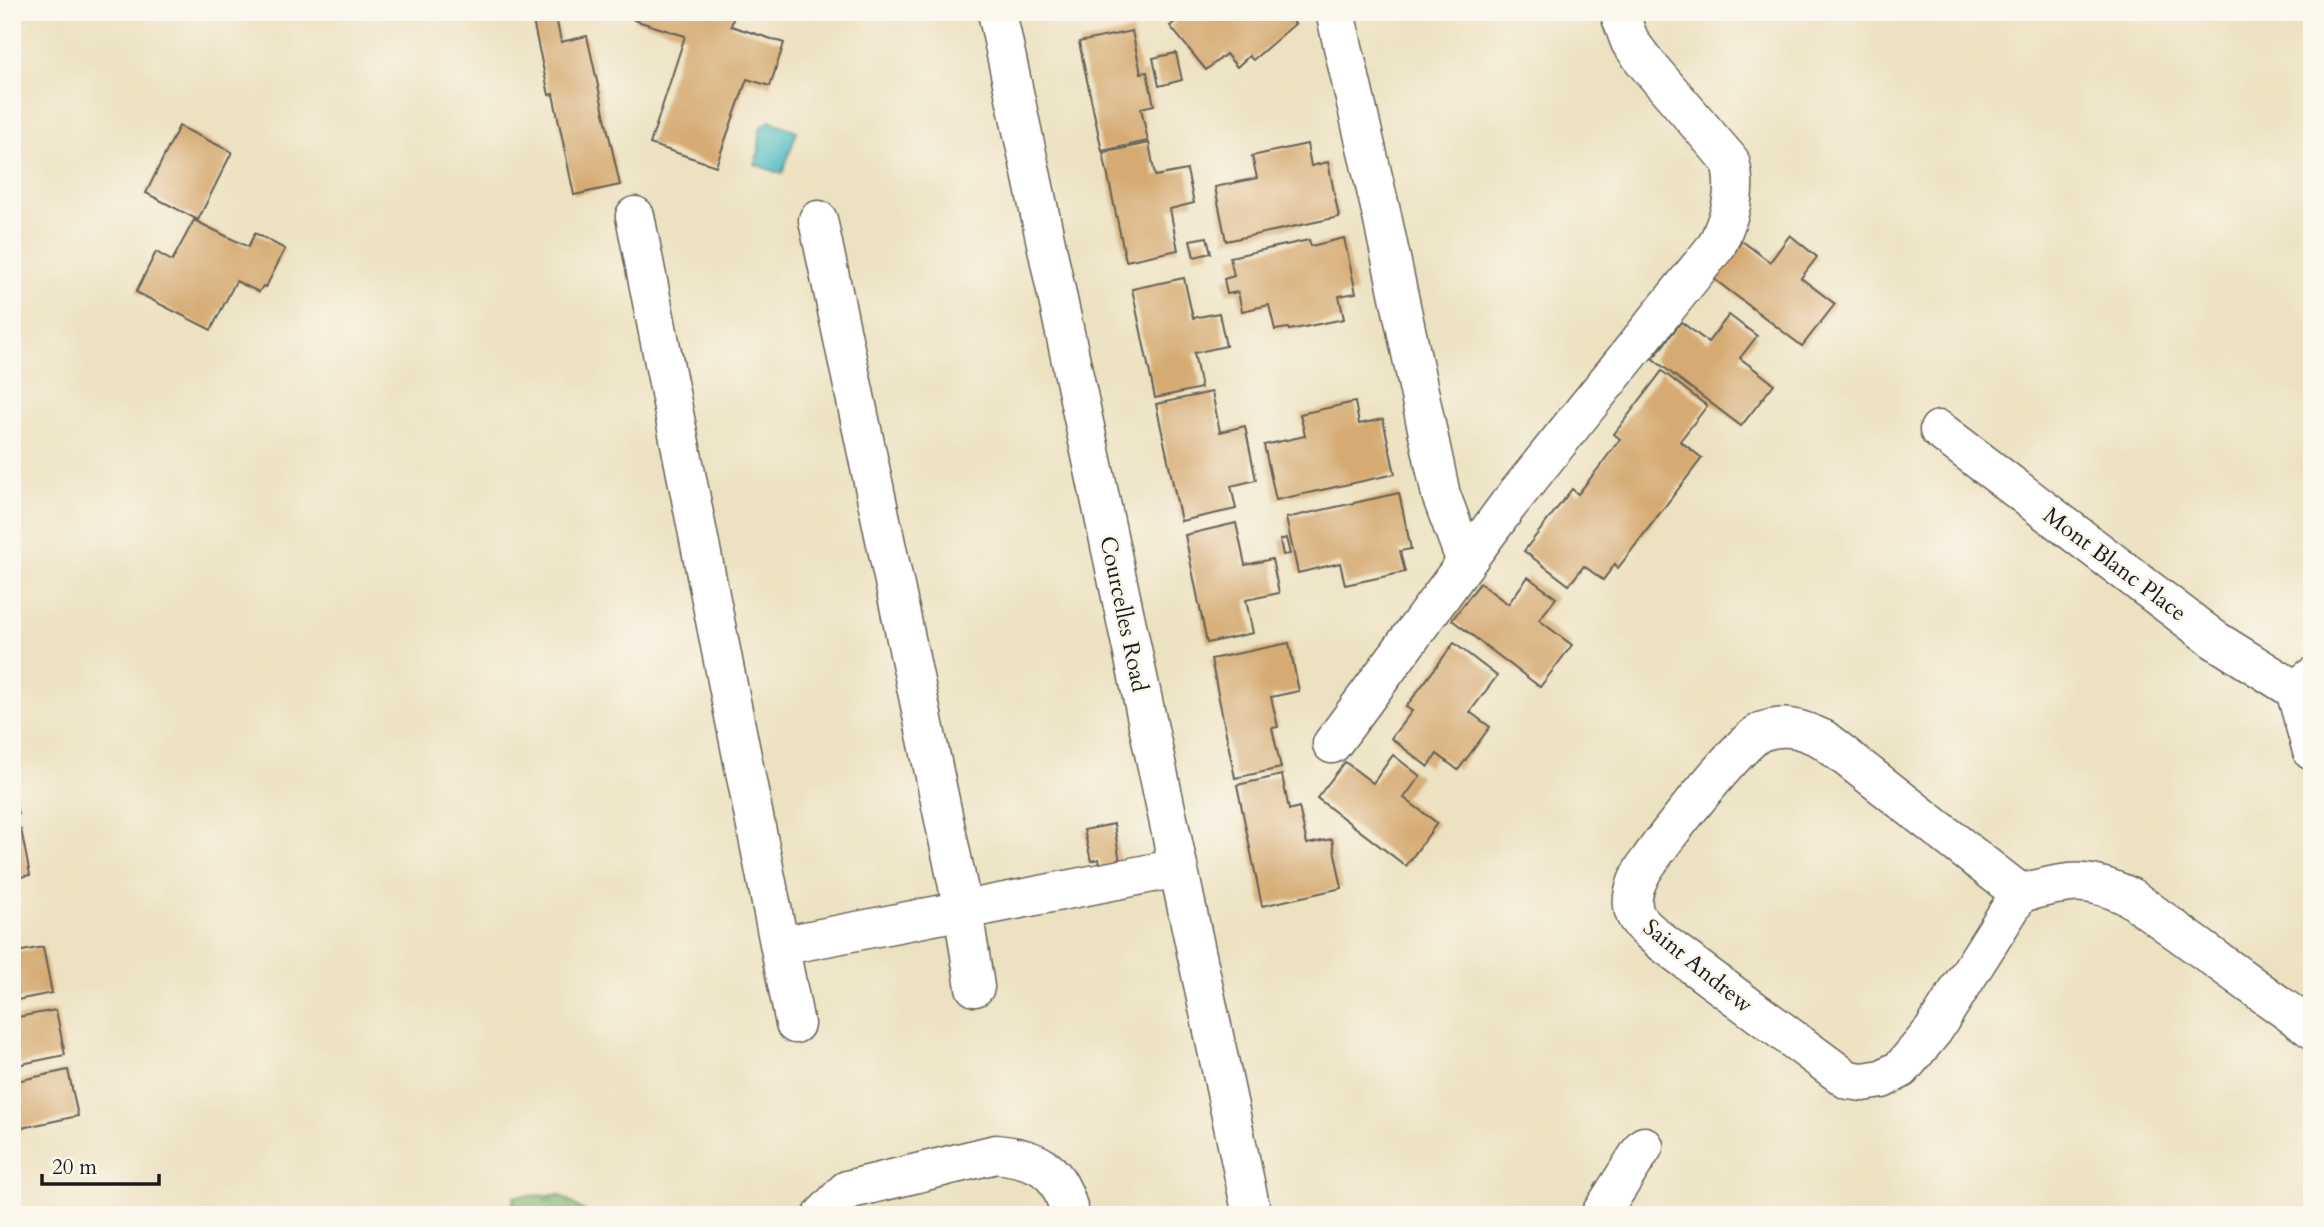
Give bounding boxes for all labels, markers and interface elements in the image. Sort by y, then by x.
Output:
street label: Mont Blanc Place [2037,500,2193,628]
street label: Courcelles Road [1092,533,1156,695]
street label: Saint Andrew [1636,912,1760,1020]
scale bar [42,1143,159,1187]
text: 20 m [52,1153,97,1182]

